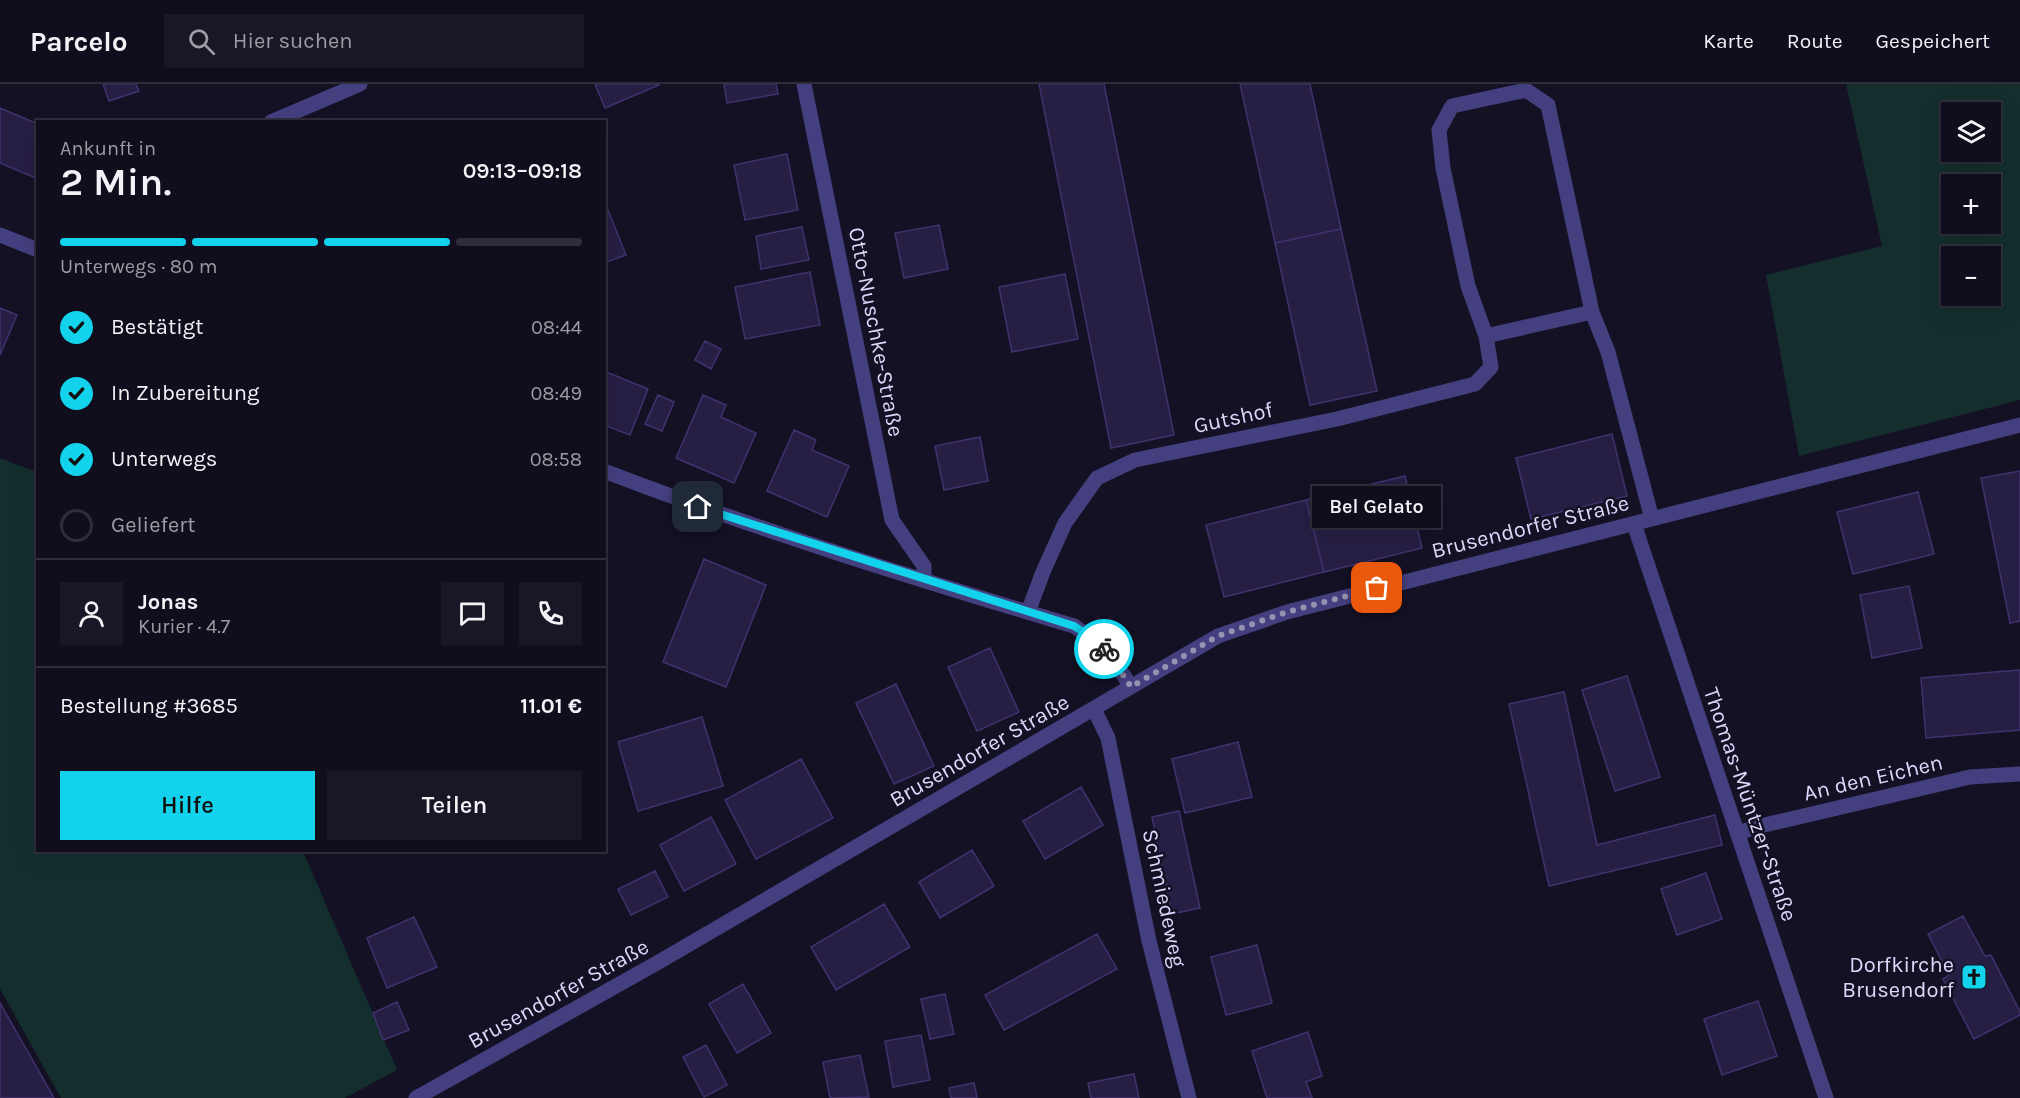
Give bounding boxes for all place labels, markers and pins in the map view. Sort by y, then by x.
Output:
pin [672,481,723,532]
callout: Bel Gelato [1312,486,1442,528]
pin [1351,562,1402,613]
place label: Dorfkirche Brusendorf [1842,952,1954,1003]
church icon: Dorfkirche Brusendorf [1959,962,1989,992]

